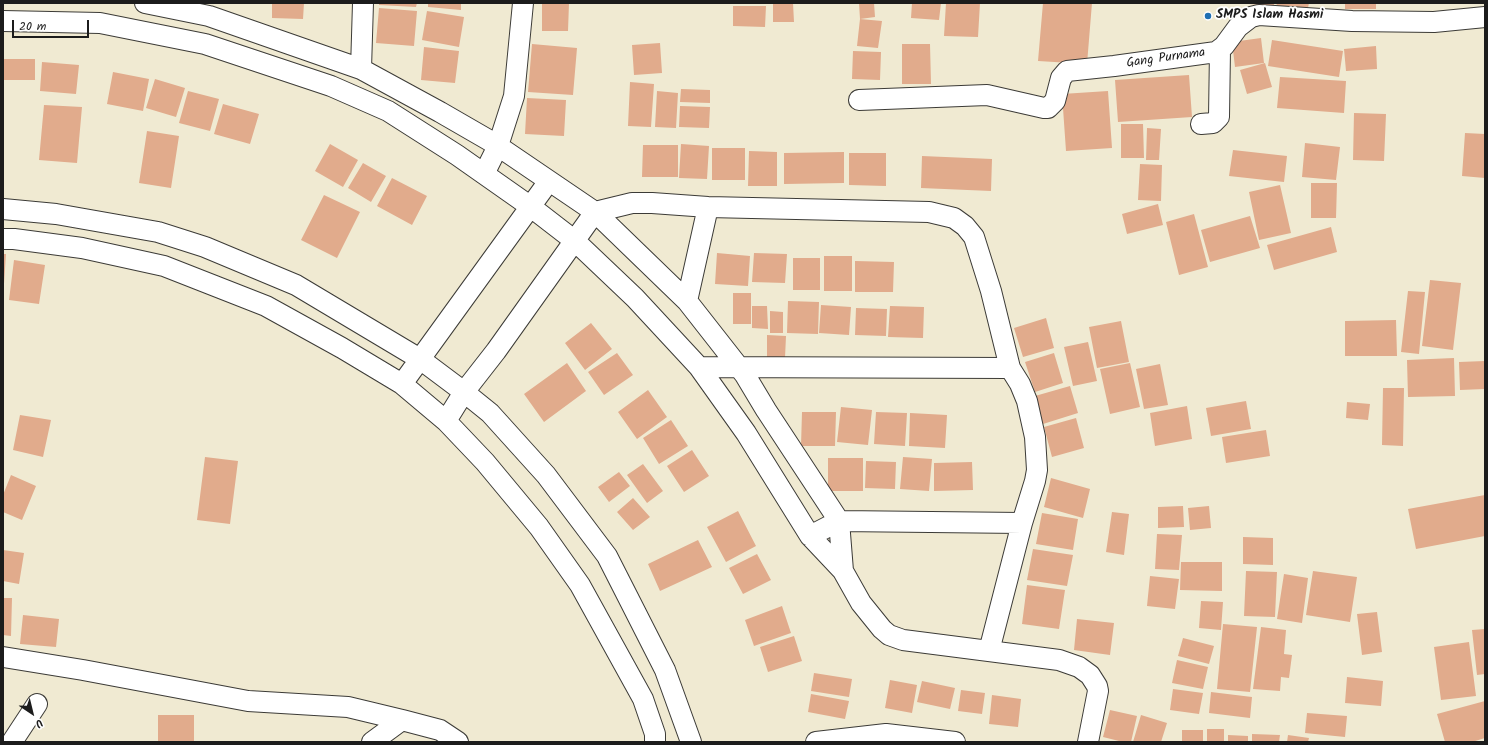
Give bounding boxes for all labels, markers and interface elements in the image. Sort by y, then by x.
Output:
place label: SMPS Islam Hasmi [1216,8,1323,24]
marker: SMPS Islam Hasmi [1203,11,1213,21]
scale bar [14,12,91,38]
text: 20 m [19,17,46,36]
street label: Gang Purnama [1126,46,1206,72]
north arrow [12,693,52,733]
text: U [31,714,47,732]

